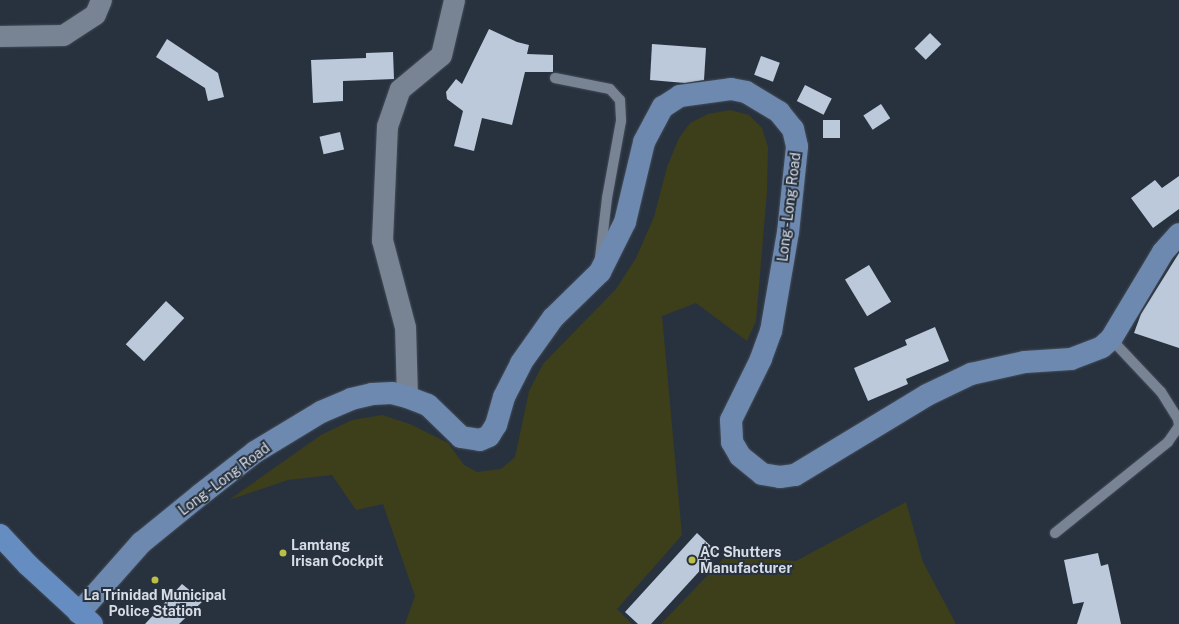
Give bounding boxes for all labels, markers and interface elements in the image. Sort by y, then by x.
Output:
street label: Long - Long Road [774,150,804,264]
street label: Long - Long Road [174,438,274,520]
place label: Lamtang Irisan Cockpit [291,537,384,570]
place label: AC Shutters Manufacturer [700,544,792,576]
marker: Lamtang Irisan Cockpit [278,548,288,558]
marker: AC Shutters Manufacturer [687,555,697,565]
marker: La Trinidad Municipal Police Station [150,575,160,585]
place label: La Trinidad Municipal Police Station [84,587,226,620]

